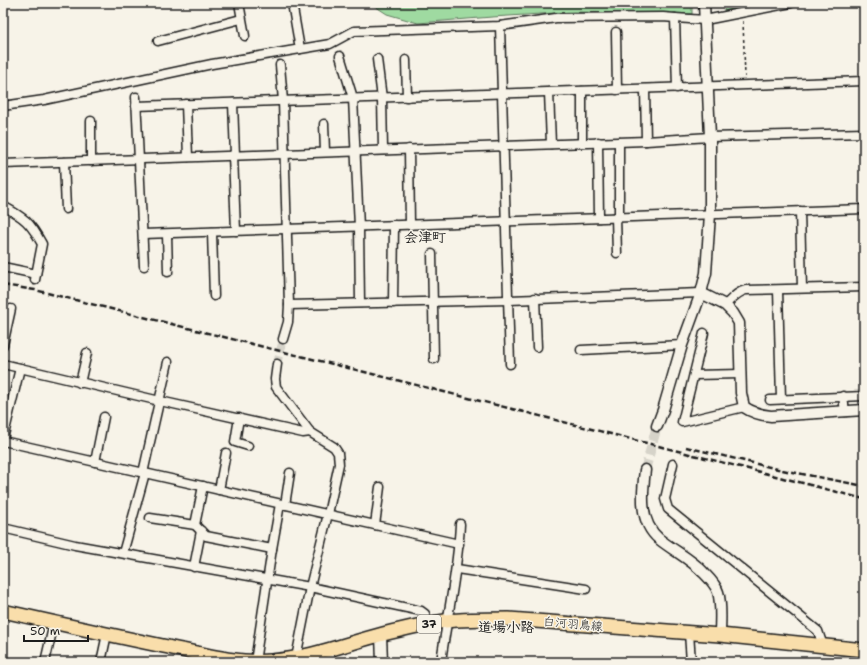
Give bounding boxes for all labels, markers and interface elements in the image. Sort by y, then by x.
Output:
district label: 会津町 [404,228,446,246]
street label: 白河羽鳥線 [542,613,604,635]
road number: 37 [417,615,441,633]
scale bar [24,617,88,643]
district label: 道場小路 [478,618,534,636]
text: 50 m [30,623,60,639]

